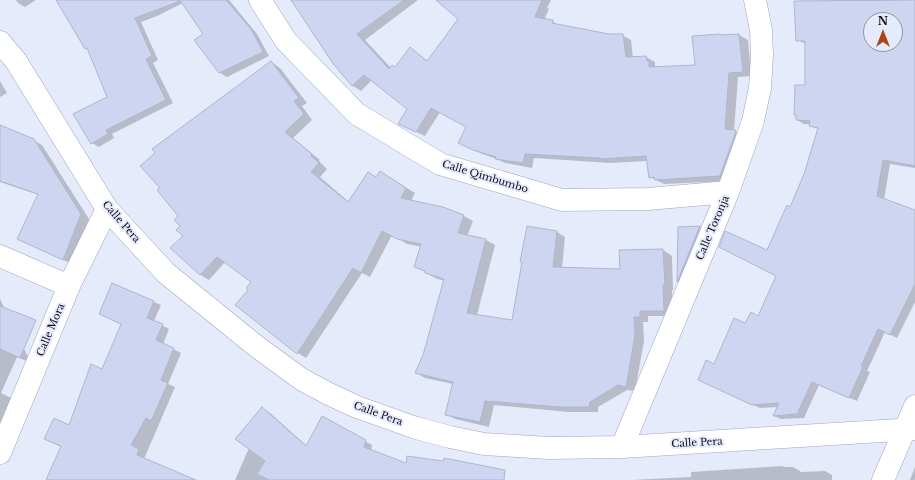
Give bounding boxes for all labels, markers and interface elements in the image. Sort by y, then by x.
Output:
north arrow [863,12,903,52]
text: N [878,14,888,28]
street label: Calle Qimbumbo [441,158,529,196]
street label: Calle Toronja [694,194,732,262]
street label: Calle Pera [100,199,142,245]
street label: Calle Mora [35,302,67,358]
street label: Calle Pera [352,400,404,428]
street label: Calle Pera [671,436,723,450]

